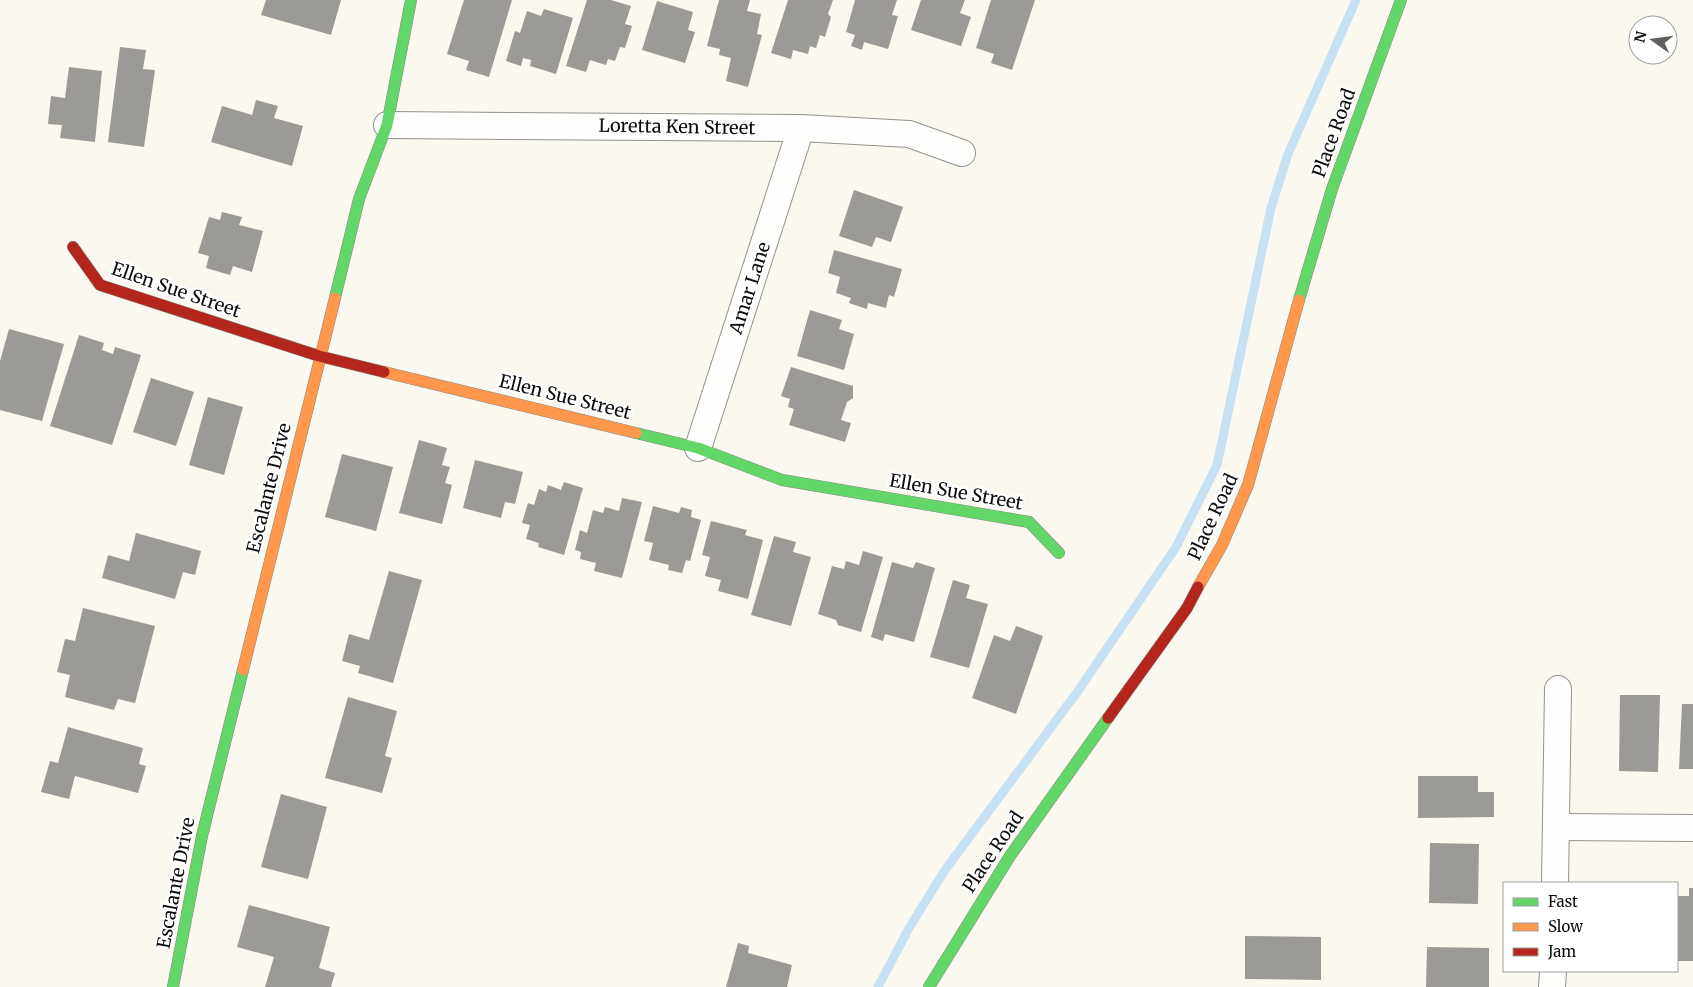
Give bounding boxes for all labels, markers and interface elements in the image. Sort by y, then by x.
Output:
north arrow [1628,15,1678,65]
text: N [1630,29,1650,44]
street label: Place Road [1307,85,1360,180]
street label: Loretta Ken Street [598,114,756,139]
street label: Amar Lane [724,239,775,338]
street label: Ellen Sue Street [109,257,244,322]
street label: Ellen Sue Street [497,369,633,424]
street label: Escalante Drive [241,420,296,555]
street label: Ellen Sue Street [888,468,1025,515]
street label: Place Road [1182,470,1243,564]
street label: Place Road [957,807,1028,897]
street label: Escalante Drive [152,815,200,951]
legend [1503,882,1678,972]
text: Fast [1548,892,1578,911]
text: Slow [1548,917,1583,936]
text: Jam [1547,942,1576,961]

